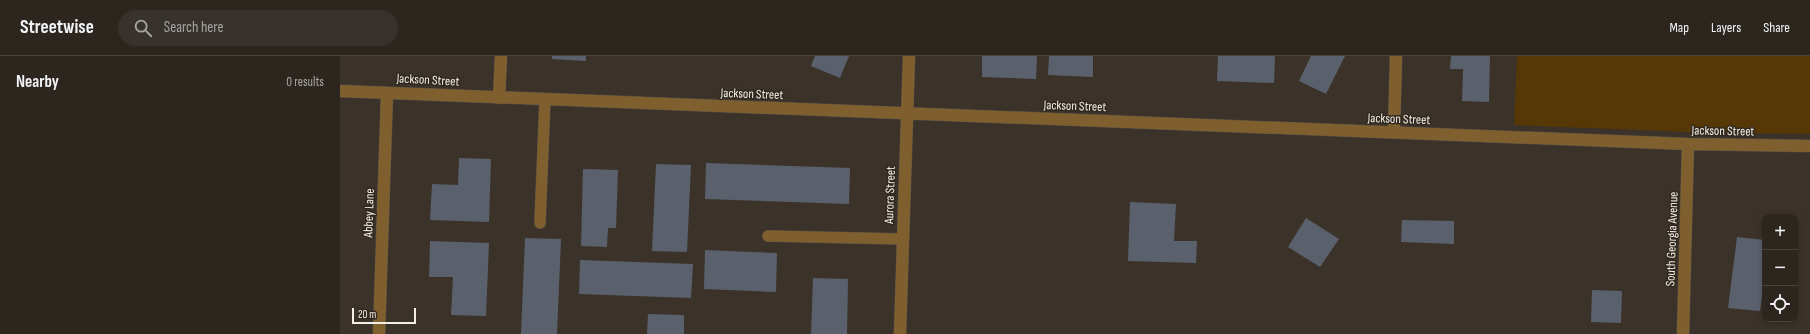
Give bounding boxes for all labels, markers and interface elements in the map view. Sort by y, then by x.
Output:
search box [118,10,398,46]
text: Streetwise [20,16,94,39]
icon: search [132,17,154,39]
text: Search here [164,18,223,37]
text: Map [1669,19,1689,36]
text: Layers [1711,19,1741,36]
text: Share [1763,19,1790,36]
street label: Jackson Street [395,70,460,90]
text: Nearby [16,72,59,92]
text: 0 results [286,74,324,90]
street label: Jackson Street [719,85,784,103]
street label: Jackson Street [1042,97,1107,115]
street label: Jackson Street [1366,110,1431,128]
street label: Jackson Street [1690,122,1755,140]
street label: Aurora Street [881,166,899,225]
street label: Abbey Lane [360,188,378,239]
street label: South Georgia Avenue [1662,191,1682,287]
map controls [1762,214,1798,322]
button: + [1762,214,1798,250]
button: − [1762,250,1798,286]
button: locate [1762,286,1798,322]
scale bar [352,306,416,325]
text: 20 m [358,308,376,321]

